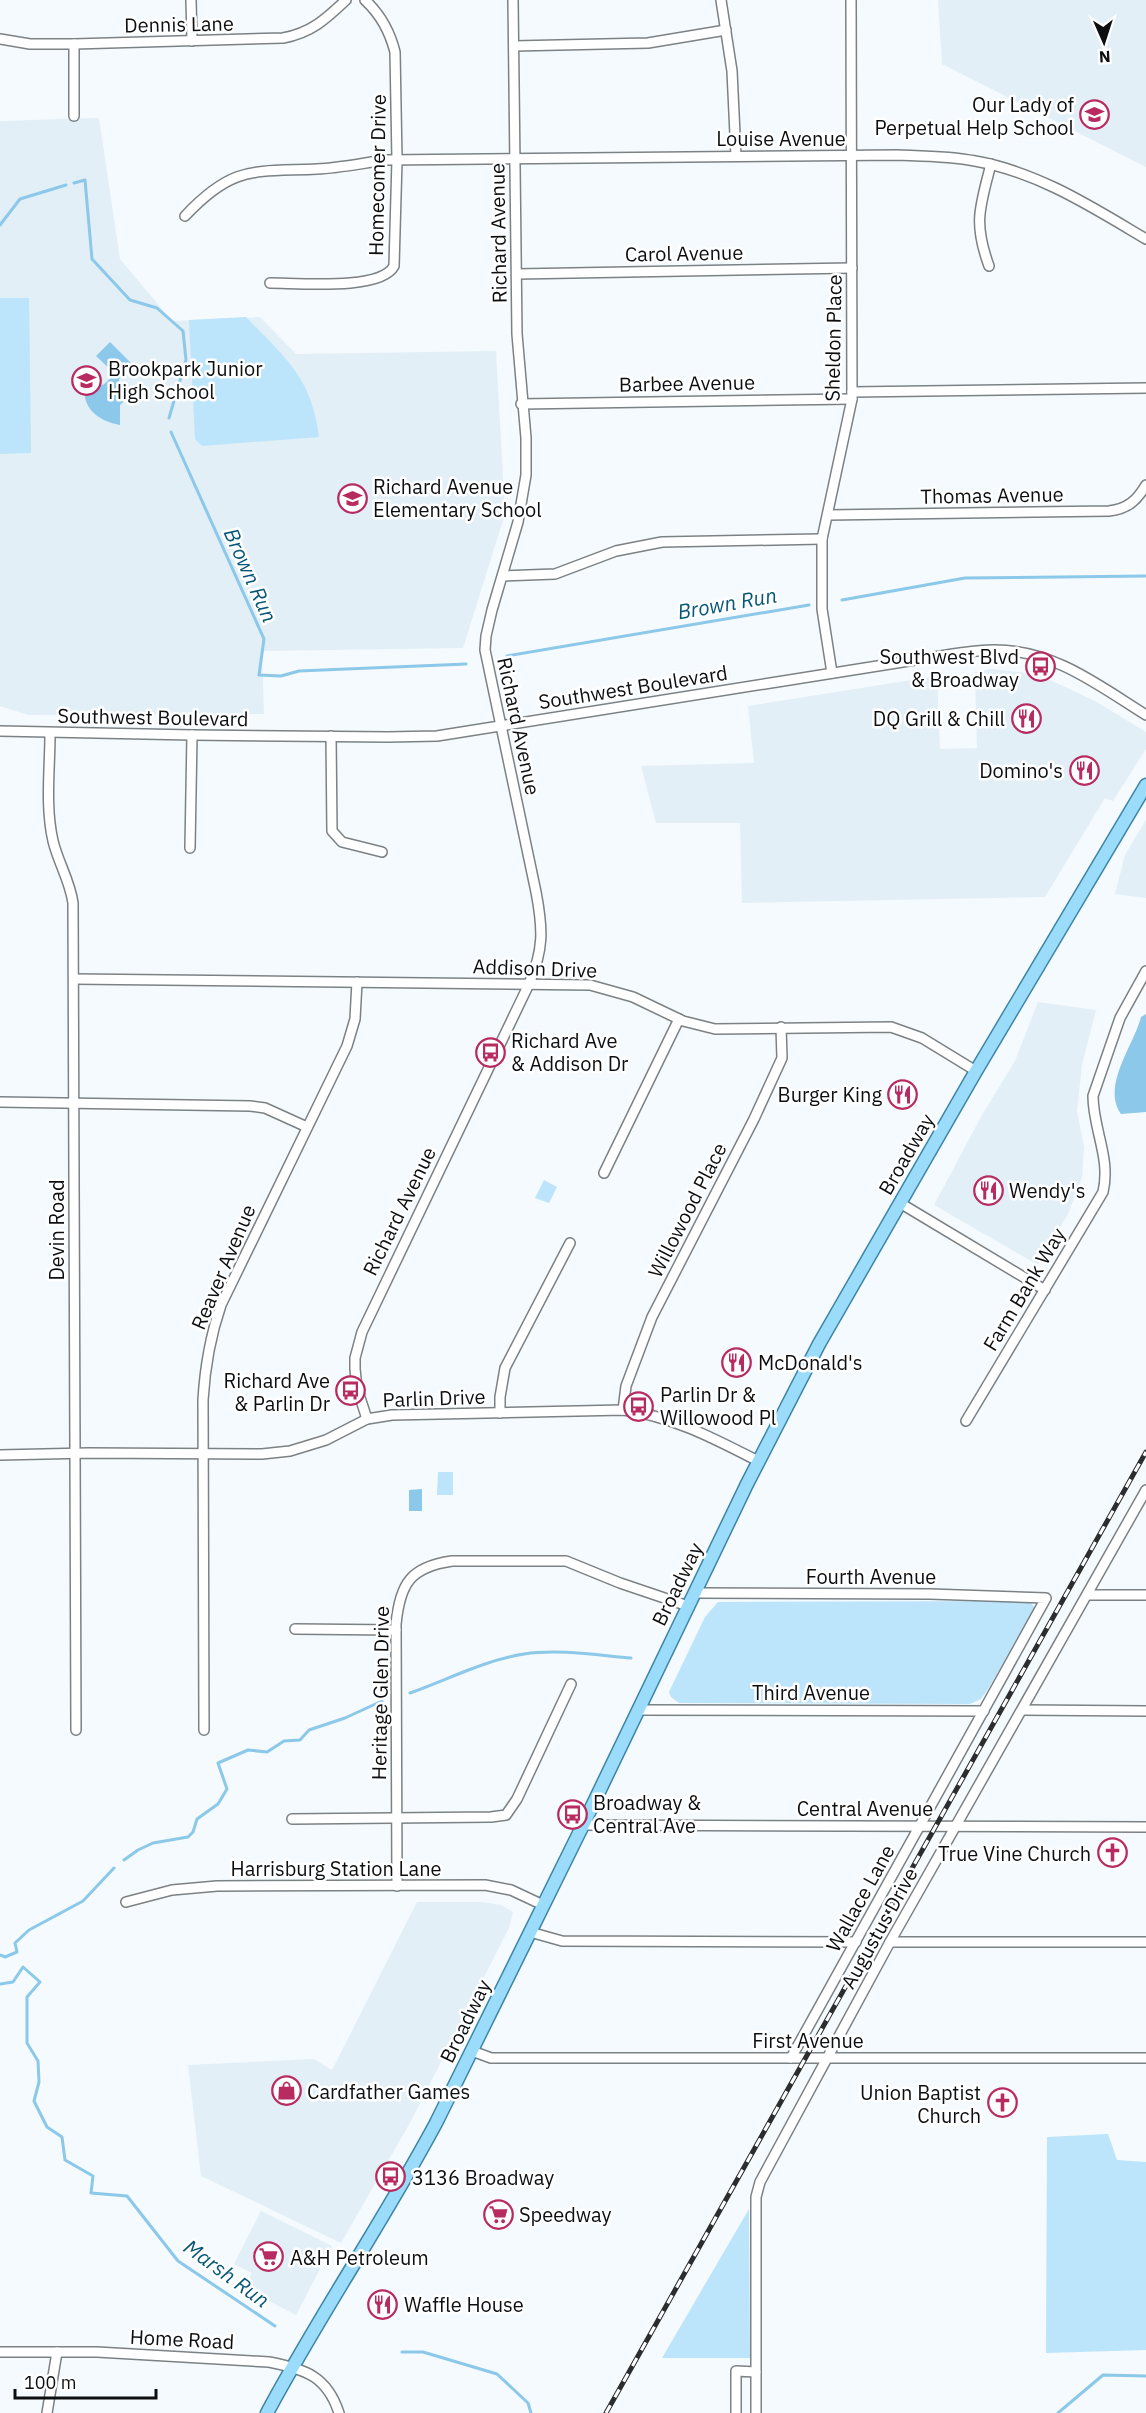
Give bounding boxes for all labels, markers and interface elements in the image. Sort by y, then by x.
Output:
street label: Dennis Lane [124,10,234,38]
north arrow [1074,12,1134,72]
text: N [1098,47,1111,67]
place label: Our Lady of Perpetual Help School [874,91,1075,141]
street label: Homecomer Drive [362,94,392,256]
school or university icon: Our Lady of Perpetual Help School [1079,99,1111,131]
street label: Louise Avenue [716,125,846,152]
street label: Richard Avenue [483,163,513,303]
street label: Carol Avenue [625,238,743,268]
street label: Sheldon Place [818,274,848,402]
place label: Brookpark Junior High School [108,355,263,405]
school or university icon: Brookpark Junior High School [71,364,103,396]
street label: Barbee Avenue [619,368,755,398]
place label: Richard Avenue Elementary School [373,473,542,523]
street label: Thomas Avenue [920,480,1064,510]
school or university icon: Richard Avenue Elementary School [336,482,368,514]
water label: Brown Run [218,523,284,627]
water label: Brown Run [675,580,779,626]
place label: Southwest Blvd & Broadway [879,643,1019,693]
bus stop icon: Southwest Blvd & Broadway [1024,651,1056,683]
street label: Richard Avenue [491,655,547,797]
street label: Southwest Boulevard [537,659,729,715]
street label: Southwest Boulevard [57,702,249,732]
restaurant icon: DQ Grill & Chill [1010,702,1042,734]
place label: DQ Grill & Chill [873,705,1005,732]
restaurant icon: Domino's [1068,754,1100,786]
place label: Domino's [979,757,1063,784]
street label: Addison Drive [472,952,598,984]
place label: Richard Ave & Addison Dr [511,1027,628,1077]
bus stop icon: Richard Ave & Addison Dr [474,1036,506,1068]
restaurant icon: Burger King [887,1078,919,1110]
place label: Burger King [778,1081,882,1108]
street label: Broadway [872,1108,940,1200]
street label: Willowood Place [641,1138,733,1282]
street label: Richard Avenue [356,1142,442,1280]
restaurant icon: Wendy's [972,1174,1004,1206]
place label: Wendy's [1009,1177,1085,1204]
street label: Devin Road [43,1179,70,1281]
street label: Reaver Avenue [184,1200,262,1334]
street label: Farm Bank Way [977,1222,1071,1356]
restaurant icon: McDonald's [721,1346,753,1378]
place label: McDonald's [758,1349,863,1376]
place label: Richard Ave & Parlin Dr [223,1367,330,1417]
bus stop icon: Richard Ave & Parlin Dr [335,1375,367,1407]
place label: Parlin Dr & Willowood Pl [660,1381,776,1431]
street label: Parlin Drive [382,1383,486,1413]
bus stop icon: Parlin Dr & Willowood Pl [623,1390,655,1422]
street label: Broadway [645,1538,709,1630]
street label: Fourth Avenue [806,1563,936,1590]
street label: Heritage Glen Drive [365,1606,395,1780]
street label: Third Avenue [752,1679,870,1706]
place label: Broadway & Central Ave [593,1789,701,1839]
street label: Central Avenue [797,1795,933,1822]
bus stop icon: Broadway & Central Ave [556,1798,588,1830]
church icon: True Vine Church [1096,1837,1128,1869]
street label: Wallace Lane [819,1840,901,1956]
place label: True Vine Church [938,1840,1091,1867]
street label: Harrisburg Station Lane [231,1855,442,1882]
street label: Augustus Drive [834,1862,924,1994]
street label: Broadway [433,1975,497,2067]
street label: First Avenue [752,2027,864,2054]
shop icon: Cardfather Games [270,2075,302,2107]
place label: Cardfather Games [307,2078,470,2105]
place label: Union Baptist Church [860,2079,981,2129]
church icon: Union Baptist Church [986,2087,1018,2119]
bus stop icon: 3136 Broadway [375,2161,407,2193]
place label: 3136 Broadway [412,2164,554,2191]
supermarket icon: Speedway [482,2198,514,2230]
place label: Speedway [519,2201,612,2228]
water label: Marsh Run [179,2232,275,2314]
supermarket icon: A&H Petroleum [253,2241,285,2273]
place label: A&H Petroleum [290,2244,429,2271]
restaurant icon: Waffle House [367,2288,399,2320]
place label: Waffle House [404,2291,524,2318]
street label: Home Road [129,2323,235,2355]
scale bar [15,2362,156,2400]
text: 100 m [24,2371,76,2394]

